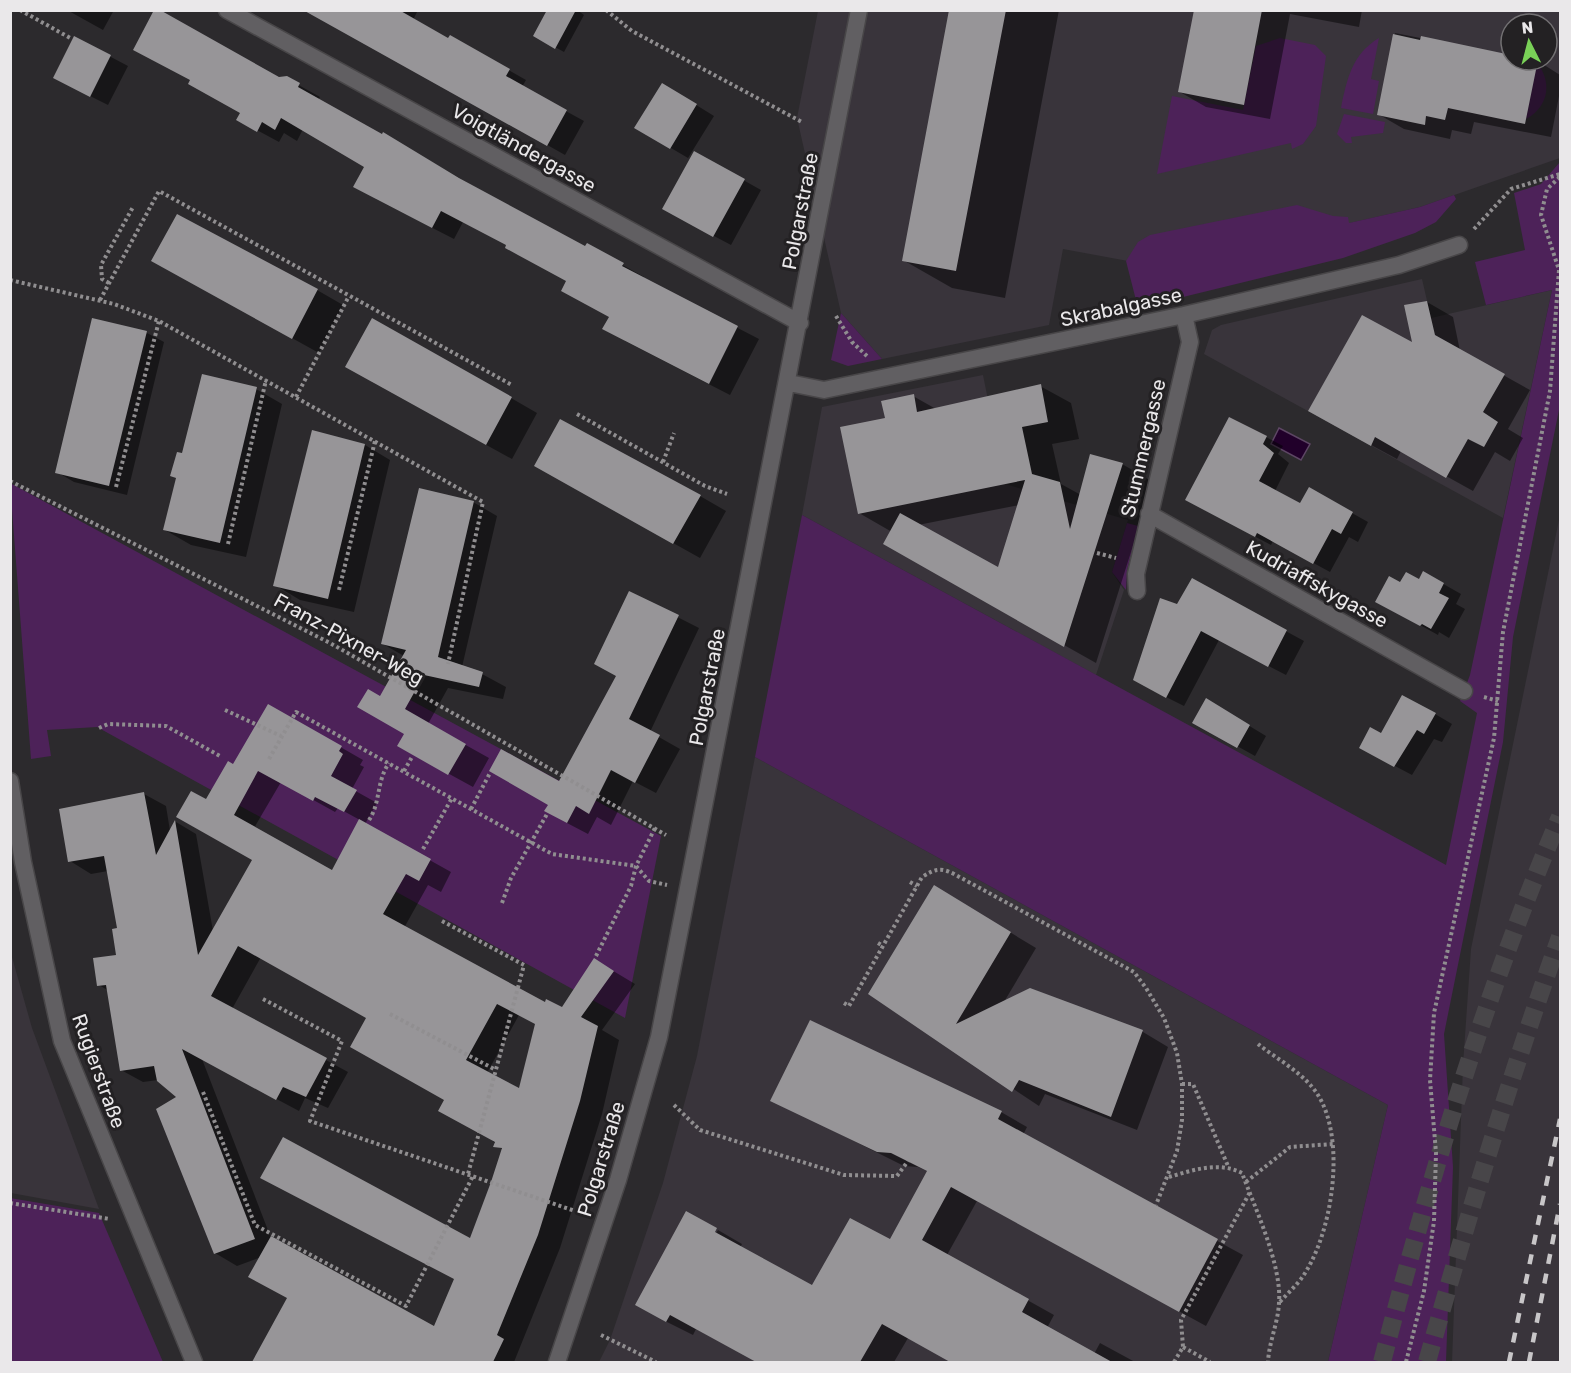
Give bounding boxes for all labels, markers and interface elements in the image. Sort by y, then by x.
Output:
north arrow [1499,12,1559,72]
text: N [1521,18,1534,38]
street label: Voigtländergasse [448,98,600,198]
street label: Polgarstraße [777,150,823,272]
street label: Skrabalgasse [1058,282,1184,332]
street label: Stummergasse [1115,377,1171,519]
street label: Kudriaffskygasse [1242,535,1392,633]
street label: Franz-Pixner-Weg [270,588,428,690]
street label: Polgarstraße [684,626,730,748]
street label: Rugierstraße [67,1010,131,1132]
street label: Polgarstraße [572,1099,630,1219]

